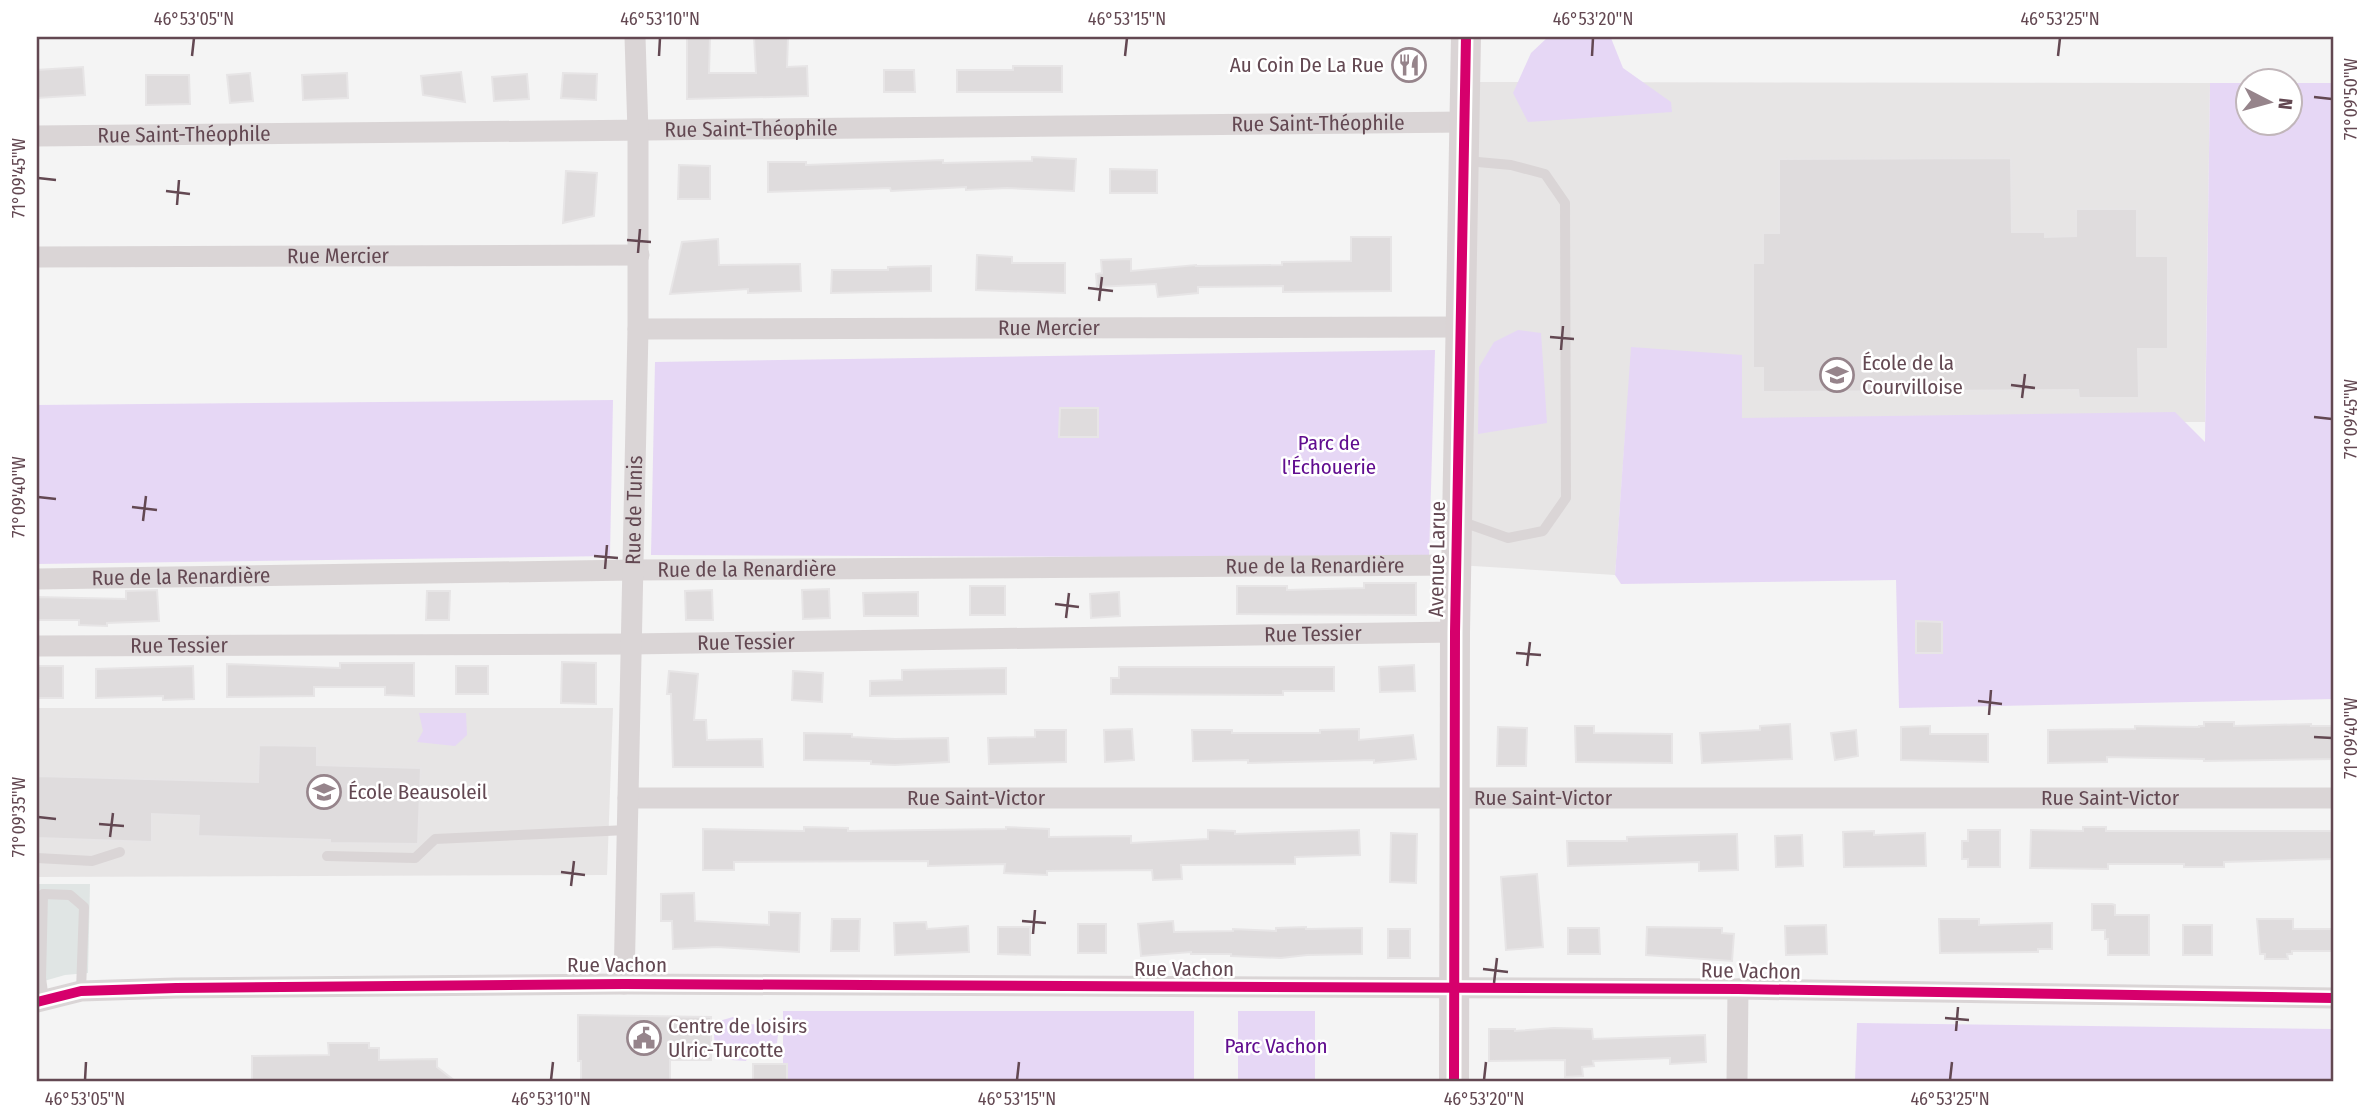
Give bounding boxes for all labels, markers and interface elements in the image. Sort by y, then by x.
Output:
text: 46°53'05"N [154,8,234,30]
text: 46°53'10"N [620,8,700,30]
text: 46°53'15"N [1088,8,1166,30]
text: 46°53'20"N [1553,8,1633,30]
text: 46°53'25"N [2020,8,2100,30]
restaurant icon: Au Coin De La Rue [1390,46,1428,84]
place label: Au Coin De La Rue [1230,52,1384,78]
text: 71°09'50"W [2340,58,2362,140]
north arrow [2234,66,2304,136]
text: N [2273,97,2297,111]
street label: Rue Saint-Théophile [1231,110,1405,137]
street label: Rue Saint-Théophile [664,115,838,143]
street label: Rue Saint-Théophile [97,121,271,148]
text: 71°09'45"W [8,138,30,218]
street label: Rue Mercier [287,243,390,269]
street label: Rue Mercier [998,315,1101,341]
place label: École de la Courvilloise [1862,350,1963,400]
school or university icon: École de la Courvilloise [1818,356,1856,394]
text: 71°09'45"W [2340,379,2362,459]
park label: Parc de l'Échouerie [1282,430,1376,480]
street label: Rue de Tunis [620,455,648,565]
text: 71°09'40"W [8,456,30,538]
street label: Avenue Larue [1423,501,1451,617]
street label: Rue de la Renardière [1225,552,1404,579]
street label: Rue de la Renardière [657,556,836,583]
street label: Rue de la Renardière [91,562,271,591]
street label: Rue Tessier [1264,620,1362,648]
street label: Rue Tessier [697,629,796,656]
street label: Rue Tessier [130,632,228,659]
text: 71°09'40"W [2340,697,2362,779]
school or university icon: École Beausoleil [305,773,343,811]
text: 71°09'35"W [8,776,30,857]
place label: École Beausoleil [348,779,488,805]
street label: Rue Saint-Victor [907,785,1046,811]
street label: Rue Saint-Victor [1474,785,1613,811]
street label: Rue Saint-Victor [2041,785,2180,811]
street label: Rue Vachon [567,952,667,978]
street label: Rue Vachon [1134,956,1234,982]
street label: Rue Vachon [1701,957,1801,985]
place label: Centre de loisirs Ulric-Turcotte [668,1013,807,1063]
public building icon: Centre de loisirs Ulric-Turcotte [625,1019,663,1057]
park label: Parc Vachon [1224,1033,1328,1059]
text: 46°53'05"N [45,1088,125,1110]
text: 46°53'10"N [511,1088,591,1110]
text: 46°53'15"N [978,1088,1056,1110]
text: 46°53'20"N [1444,1088,1524,1110]
text: 46°53'25"N [1910,1088,1990,1110]

